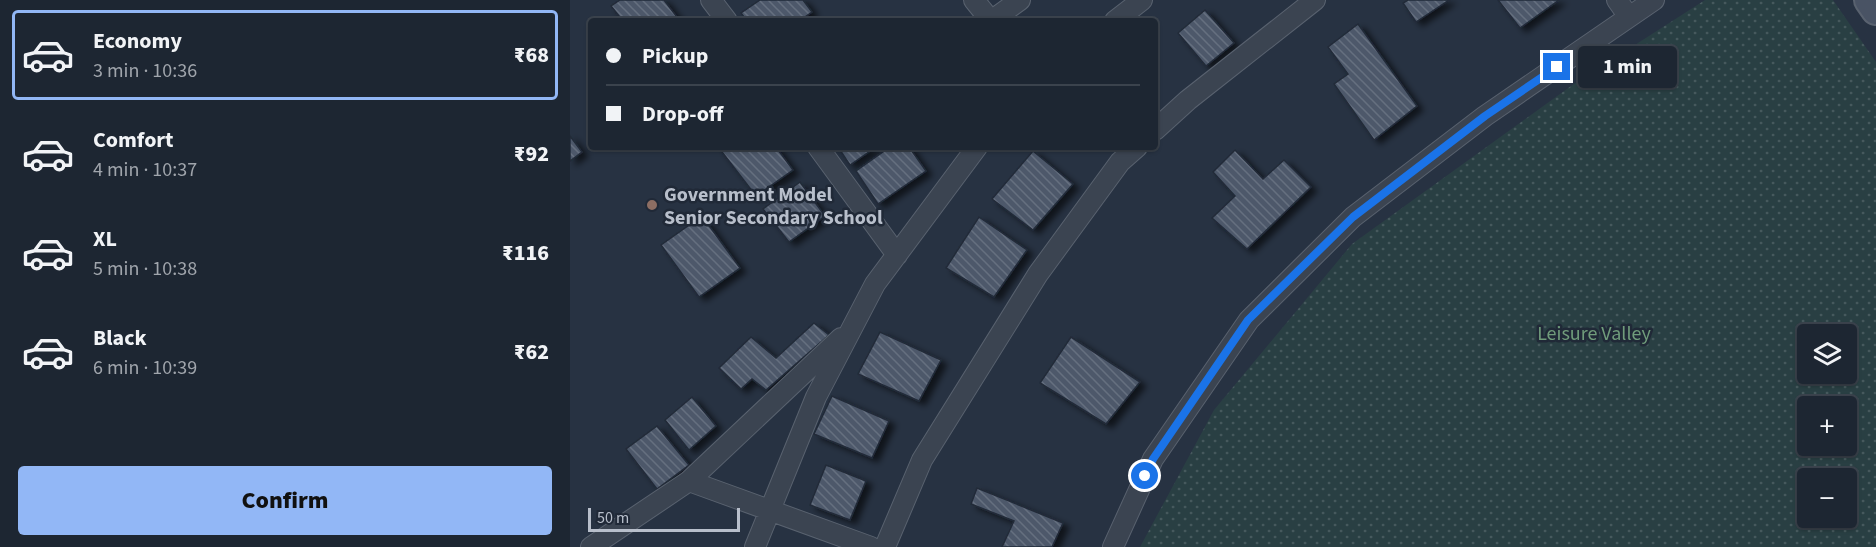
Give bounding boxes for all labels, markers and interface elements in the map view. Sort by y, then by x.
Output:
text: Economy [93,25,182,57]
icon: car [21,28,75,82]
text: ₹68 [514,39,549,71]
text: Pickup [642,40,708,72]
callout: 1 min [1578,46,1677,88]
route end [1543,53,1570,80]
text: 1 min [1603,53,1652,81]
text: 3 min · 10:36 [93,57,197,85]
text: Drop-off [642,98,723,130]
text: Comfort [93,124,174,156]
icon: car [21,127,75,181]
text: ₹92 [514,138,549,170]
text: 4 min · 10:37 [93,156,197,184]
place label: Government Model Senior Secondary School [664,181,883,232]
marker: Government Model Senior Secondary School [645,198,659,212]
text: XL [93,223,117,255]
icon: car [21,226,75,280]
text: ₹116 [502,237,549,269]
text: 5 min · 10:38 [93,255,197,283]
park label: Leisure Valley [1537,320,1652,348]
text: Black [93,322,147,354]
map controls [1797,324,1857,528]
button: layers [1797,324,1857,384]
icon: car [21,325,75,379]
text: ₹62 [514,336,549,368]
text: 6 min · 10:39 [93,354,197,382]
button: + [1797,396,1857,456]
route start [1131,462,1158,489]
button: Confirm [18,466,552,535]
button: − [1797,468,1857,528]
scale bar [588,505,740,532]
text: 50 m [597,507,629,529]

